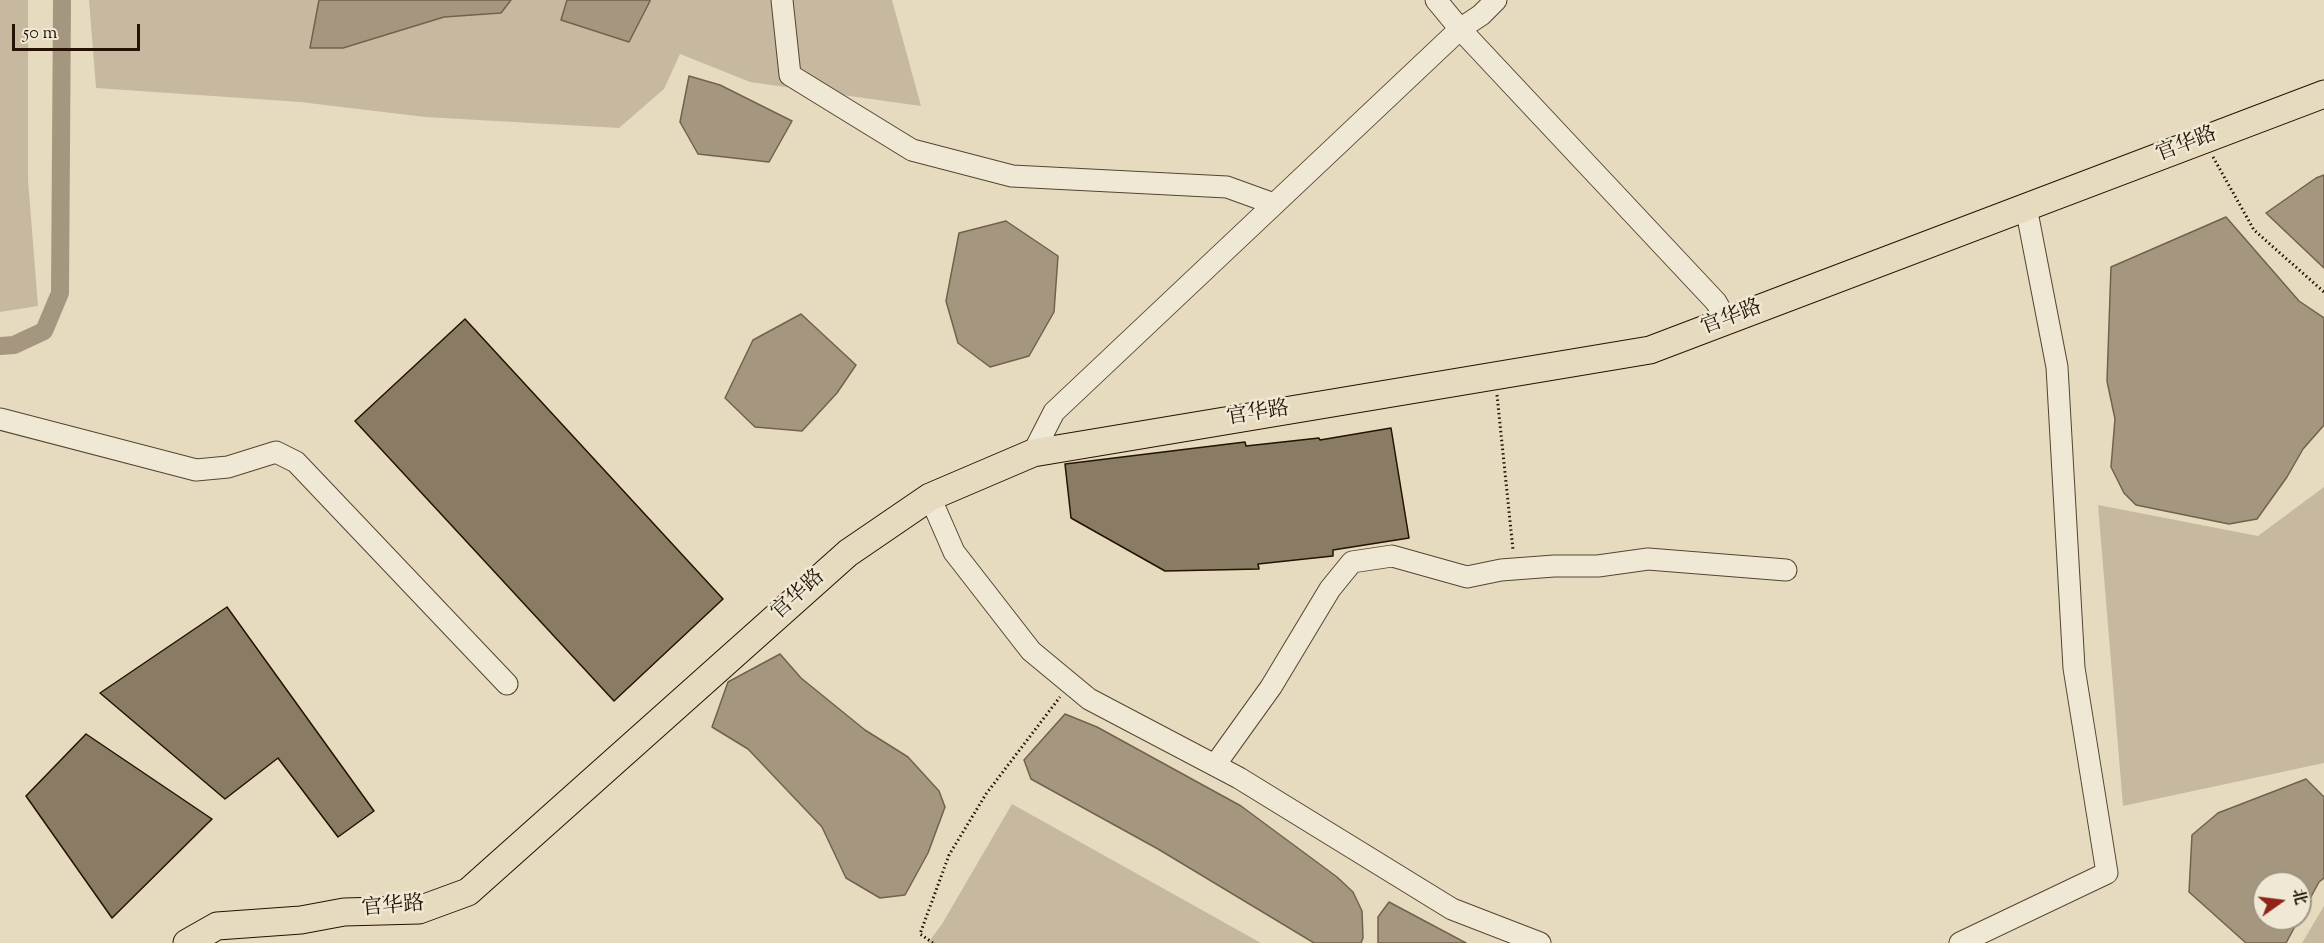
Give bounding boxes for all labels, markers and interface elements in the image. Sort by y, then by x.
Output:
scale bar [15,12,142,50]
text: 50 m [23,21,57,47]
street label: 官华路 [2153,123,2221,169]
street label: 官华路 [1698,296,1766,342]
street label: 官华路 [1225,398,1291,432]
street label: 官华路 [767,566,831,626]
north arrow [2252,871,2312,931]
text: 北 [2285,886,2311,908]
street label: 官华路 [361,893,425,923]

